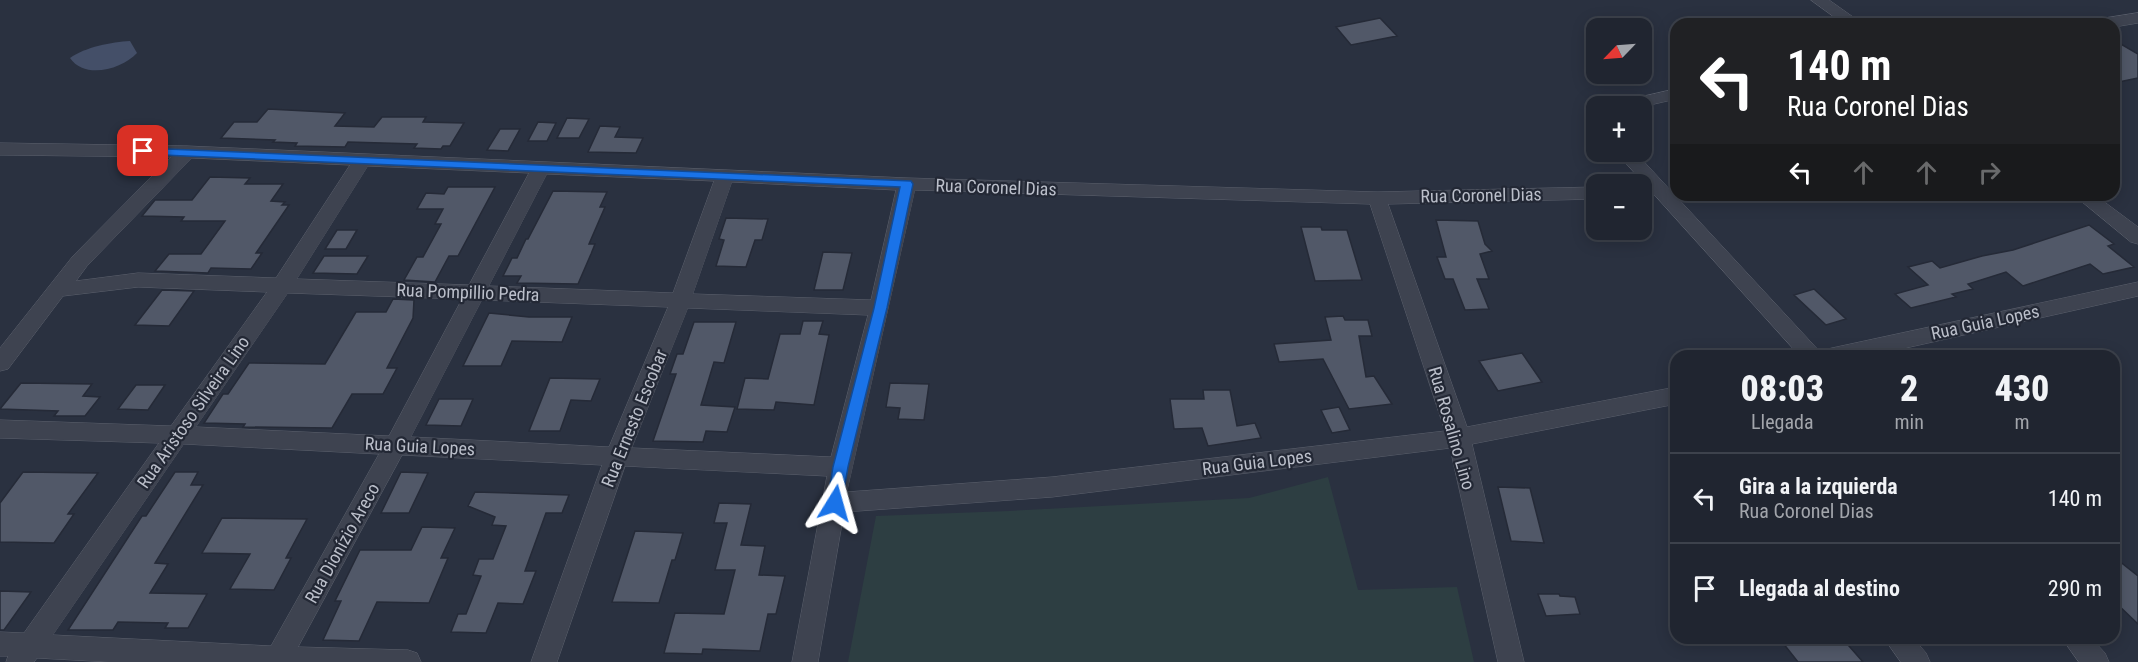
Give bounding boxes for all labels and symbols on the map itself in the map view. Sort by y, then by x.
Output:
north arrow [1586,18,1652,84]
pin [117,125,168,176]
street label: Rua Coronel Dias [935,174,1057,200]
street label: Rua Coronel Dias [1420,183,1542,207]
street label: Rua Pompillio Pedra [396,279,540,305]
street label: Rua Guia Lopes [1929,300,2041,344]
street label: Rua Aristoso Silveira Lino [133,332,253,492]
street label: Rua Ernesto Escobar [597,346,671,490]
street label: Rua Rosalino Lino [1424,364,1480,492]
street label: Rua Guia Lopes [364,433,476,459]
street label: Rua Guia Lopes [1201,445,1313,479]
position arrow [803,471,867,535]
street label: Rua Dionízio Areco [300,479,384,607]

